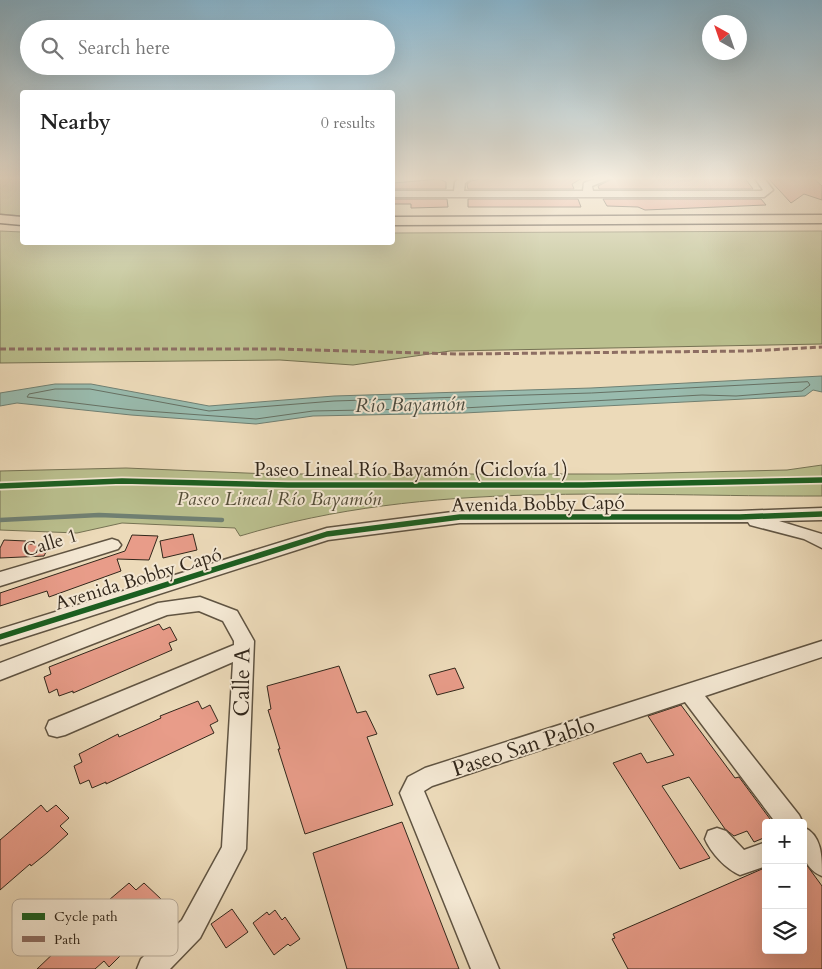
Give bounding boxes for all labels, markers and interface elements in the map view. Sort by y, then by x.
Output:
north arrow [702,15,747,60]
search box [20,20,395,75]
icon: search [38,34,66,62]
text: Search here [78,35,170,61]
text: Nearby [40,108,111,137]
text: 0 results [321,112,375,134]
water label: Río Bayamón [355,390,465,419]
street label: Paseo Lineal Río Bayamón (Ciclovía 1) [254,457,568,483]
park label: Paseo Lineal Río Bayamón [177,486,382,512]
street label: Avenida Bobby Capó [451,489,625,519]
street label: Calle 1 [20,522,81,564]
street label: Avenida Bobby Capó [52,541,225,617]
street label: Calle A [226,647,258,717]
street label: Paseo San Pablo [448,710,599,784]
map controls [762,819,807,954]
button: + [762,819,807,864]
button: − [762,864,807,909]
legend [12,899,178,956]
text: Cycle path [54,907,118,926]
button: layers [762,909,807,954]
text: Path [54,930,81,949]

